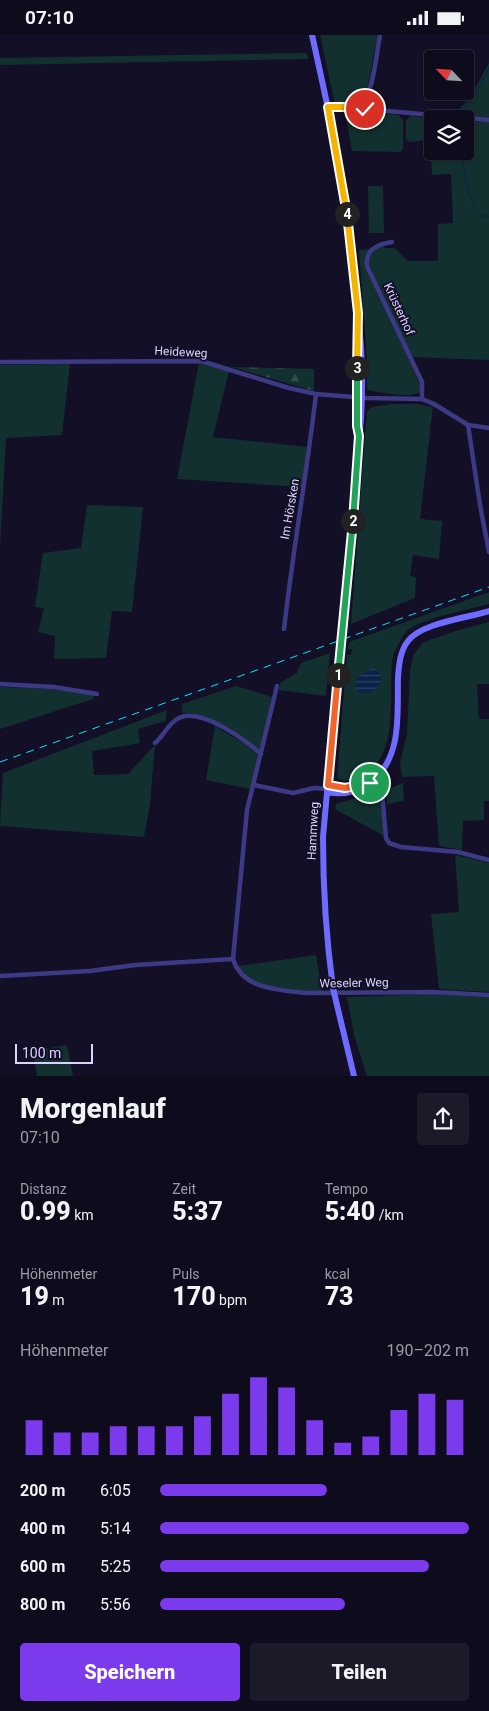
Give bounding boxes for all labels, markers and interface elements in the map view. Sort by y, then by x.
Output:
text: 07:10 [25,6,74,29]
north arrow [424,50,474,100]
map controls [424,50,474,160]
pin [344,88,386,130]
icon: check [351,95,379,123]
button: layers [424,110,474,160]
pin: 4 [334,201,360,227]
text: 4 [343,206,352,222]
street label: Krüsterhof [381,280,418,338]
street label: Heideweg [154,344,208,360]
pin: 3 [344,355,370,381]
text: 3 [353,360,362,376]
street label: Im Hörsken [278,478,302,540]
pin: 2 [340,509,366,533]
text: 2 [349,513,358,529]
pin: 1 [326,663,350,687]
text: 1 [334,667,343,683]
pin [349,762,391,804]
icon: arrive [356,769,384,797]
street label: Hammweg [304,802,322,860]
street label: Weseler Weg [319,975,389,991]
scale bar [15,1041,92,1064]
text: 100 m [22,1045,61,1061]
text: Morgenlauf [20,1092,166,1125]
button: share [417,1093,469,1145]
text: 07:10 [20,1128,60,1147]
text: Distanz [20,1181,67,1197]
text: Zeit [172,1181,196,1197]
text: Tempo [325,1181,368,1197]
text: 0.99 [20,1197,71,1226]
text: 5:37 [172,1197,223,1226]
text: 5:40 [325,1197,375,1226]
text: km [71,1207,94,1223]
text: /km [375,1207,404,1223]
text: Höhenmeter [20,1266,97,1282]
text: Puls [172,1266,200,1282]
text: kcal [325,1266,350,1282]
text: 19 [20,1282,49,1311]
text: 170 [172,1282,216,1311]
text: 73 [325,1282,354,1311]
text: m [49,1292,65,1308]
text: bpm [216,1292,247,1308]
text: Höhenmeter [20,1341,108,1360]
text: 190–202 m [387,1341,469,1360]
text: 200 m [20,1481,65,1500]
text: 6:05 [100,1481,131,1500]
text: 400 m [20,1519,65,1538]
text: 5:14 [100,1519,131,1538]
text: 600 m [20,1557,65,1576]
text: 5:25 [100,1557,131,1576]
text: 800 m [20,1595,65,1614]
text: 5:56 [100,1595,131,1614]
button: Speichern [20,1643,240,1701]
button: Teilen [250,1643,469,1701]

